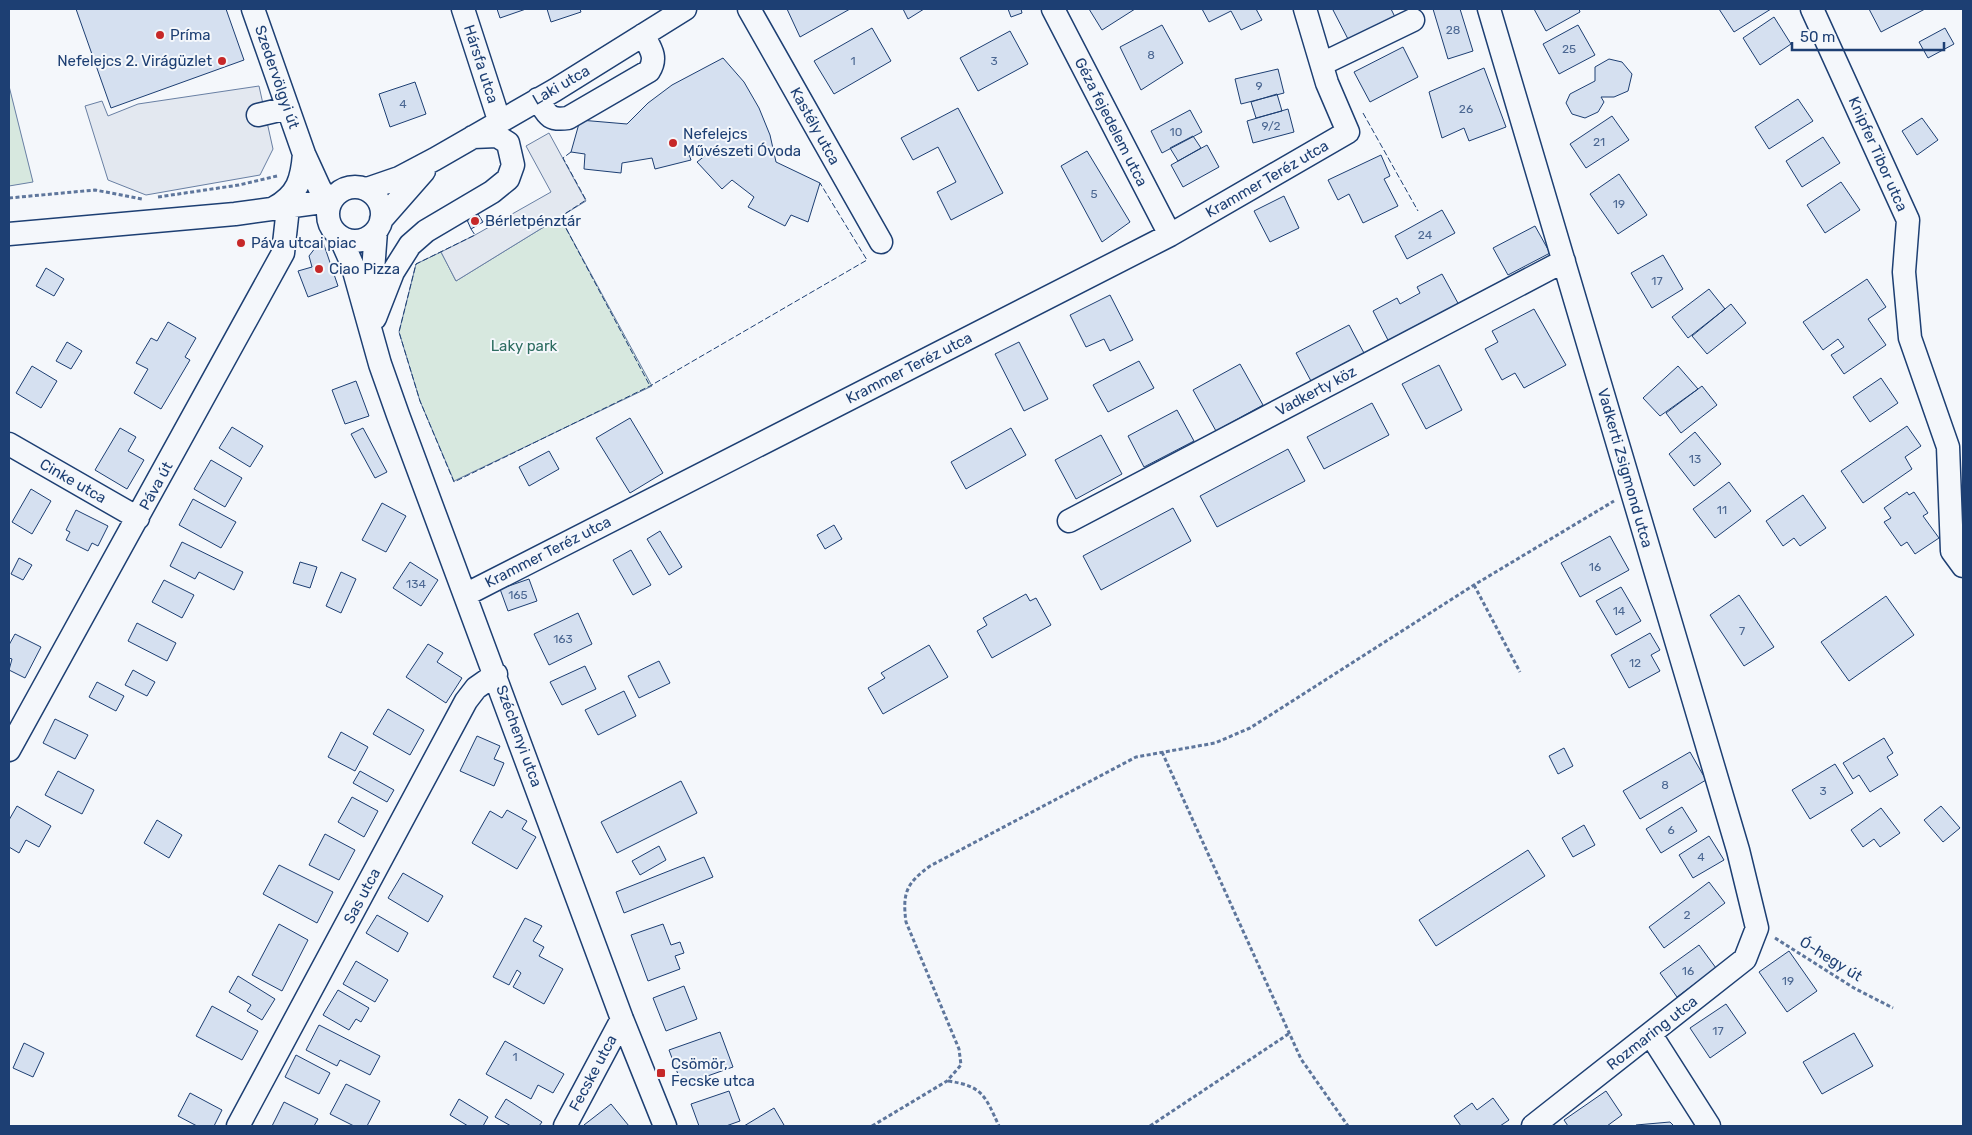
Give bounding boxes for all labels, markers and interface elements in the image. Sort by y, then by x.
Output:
scale bar [1792,20,1944,52]
street label: Szedervölgyi út [251,23,303,131]
street label: Hársfa utca [460,23,502,105]
house number: 28 [1446,23,1460,37]
place label: Príma [170,26,211,44]
text: 50 m [1800,28,1835,46]
marker: Príma [154,29,166,41]
house number: 25 [1562,42,1576,56]
house number: 8 [1147,48,1155,62]
place label: Nefelejcs 2. Virágüzlet [57,52,212,70]
house number: 1 [850,54,856,68]
house number: 3 [990,54,998,68]
marker: Nefelejcs 2. Virágüzlet [216,55,228,67]
street label: Géza fejedelem utca [1071,55,1151,189]
street label: Laki utca [529,61,593,109]
house number: 9 [1255,79,1263,93]
street label: Kastély utca [786,84,844,168]
street label: Knipfer Tibor utca [1845,94,1911,214]
house number: 4 [399,97,407,111]
house number: 26 [1459,102,1473,116]
house number: 9/2 [1261,119,1281,133]
place label: Nefelejcs Művészeti Óvoda [683,125,801,160]
house number: 10 [1170,125,1182,139]
house number: 21 [1593,135,1605,149]
street label: Krammer Teréz utca [1202,136,1332,222]
marker: Nefelejcs Művészeti Óvoda [667,137,679,149]
house number: 5 [1090,187,1098,201]
house number: 19 [1613,197,1625,211]
place label: Bérletpénztár [485,212,581,230]
marker: Bérletpénztár [469,215,481,227]
house number: 24 [1418,228,1433,242]
place label: Páva utcai piac [251,234,356,252]
marker: Páva utcai piac [235,237,247,249]
place label: Ciao Pizza [329,260,400,278]
marker: Ciao Pizza [313,263,325,275]
house number: 17 [1651,274,1663,288]
street label: Krammer Teréz utca [843,328,975,408]
park label: Laky park [491,337,558,355]
street label: Vadkerty köz [1273,362,1360,420]
street label: Vadkerti Zsigmond utca [1594,386,1656,550]
house number: 13 [1689,452,1701,466]
street label: Cinke utca [37,455,109,507]
street label: Páva út [135,459,177,513]
house number: 11 [1717,503,1727,517]
street label: Krammer Teréz utca [482,512,614,592]
house number: 16 [1589,560,1601,574]
house number: 134 [406,577,426,591]
house number: 165 [508,588,528,602]
house number: 14 [1613,604,1626,618]
house number: 7 [1739,624,1745,638]
house number: 163 [553,632,573,646]
house number: 12 [1629,656,1641,670]
street label: Széchenyi utca [492,683,546,789]
house number: 8 [1661,778,1669,792]
house number: 3 [1819,784,1827,798]
house number: 6 [1667,823,1675,837]
house number: 4 [1697,850,1705,864]
street label: Sas utca [340,865,384,927]
house number: 2 [1683,908,1691,922]
street label: Ó-hegy út [1796,933,1866,985]
house number: 16 [1682,964,1694,978]
house number: 19 [1782,974,1794,988]
street label: Rozmaring utca [1603,992,1701,1074]
house number: 17 [1712,1024,1724,1038]
street label: Fecske utca [565,1032,621,1114]
house number: 1 [512,1050,518,1064]
place label: Csömör, Fecske utca [671,1055,755,1090]
marker: Csömör, Fecske utca [655,1067,667,1079]

